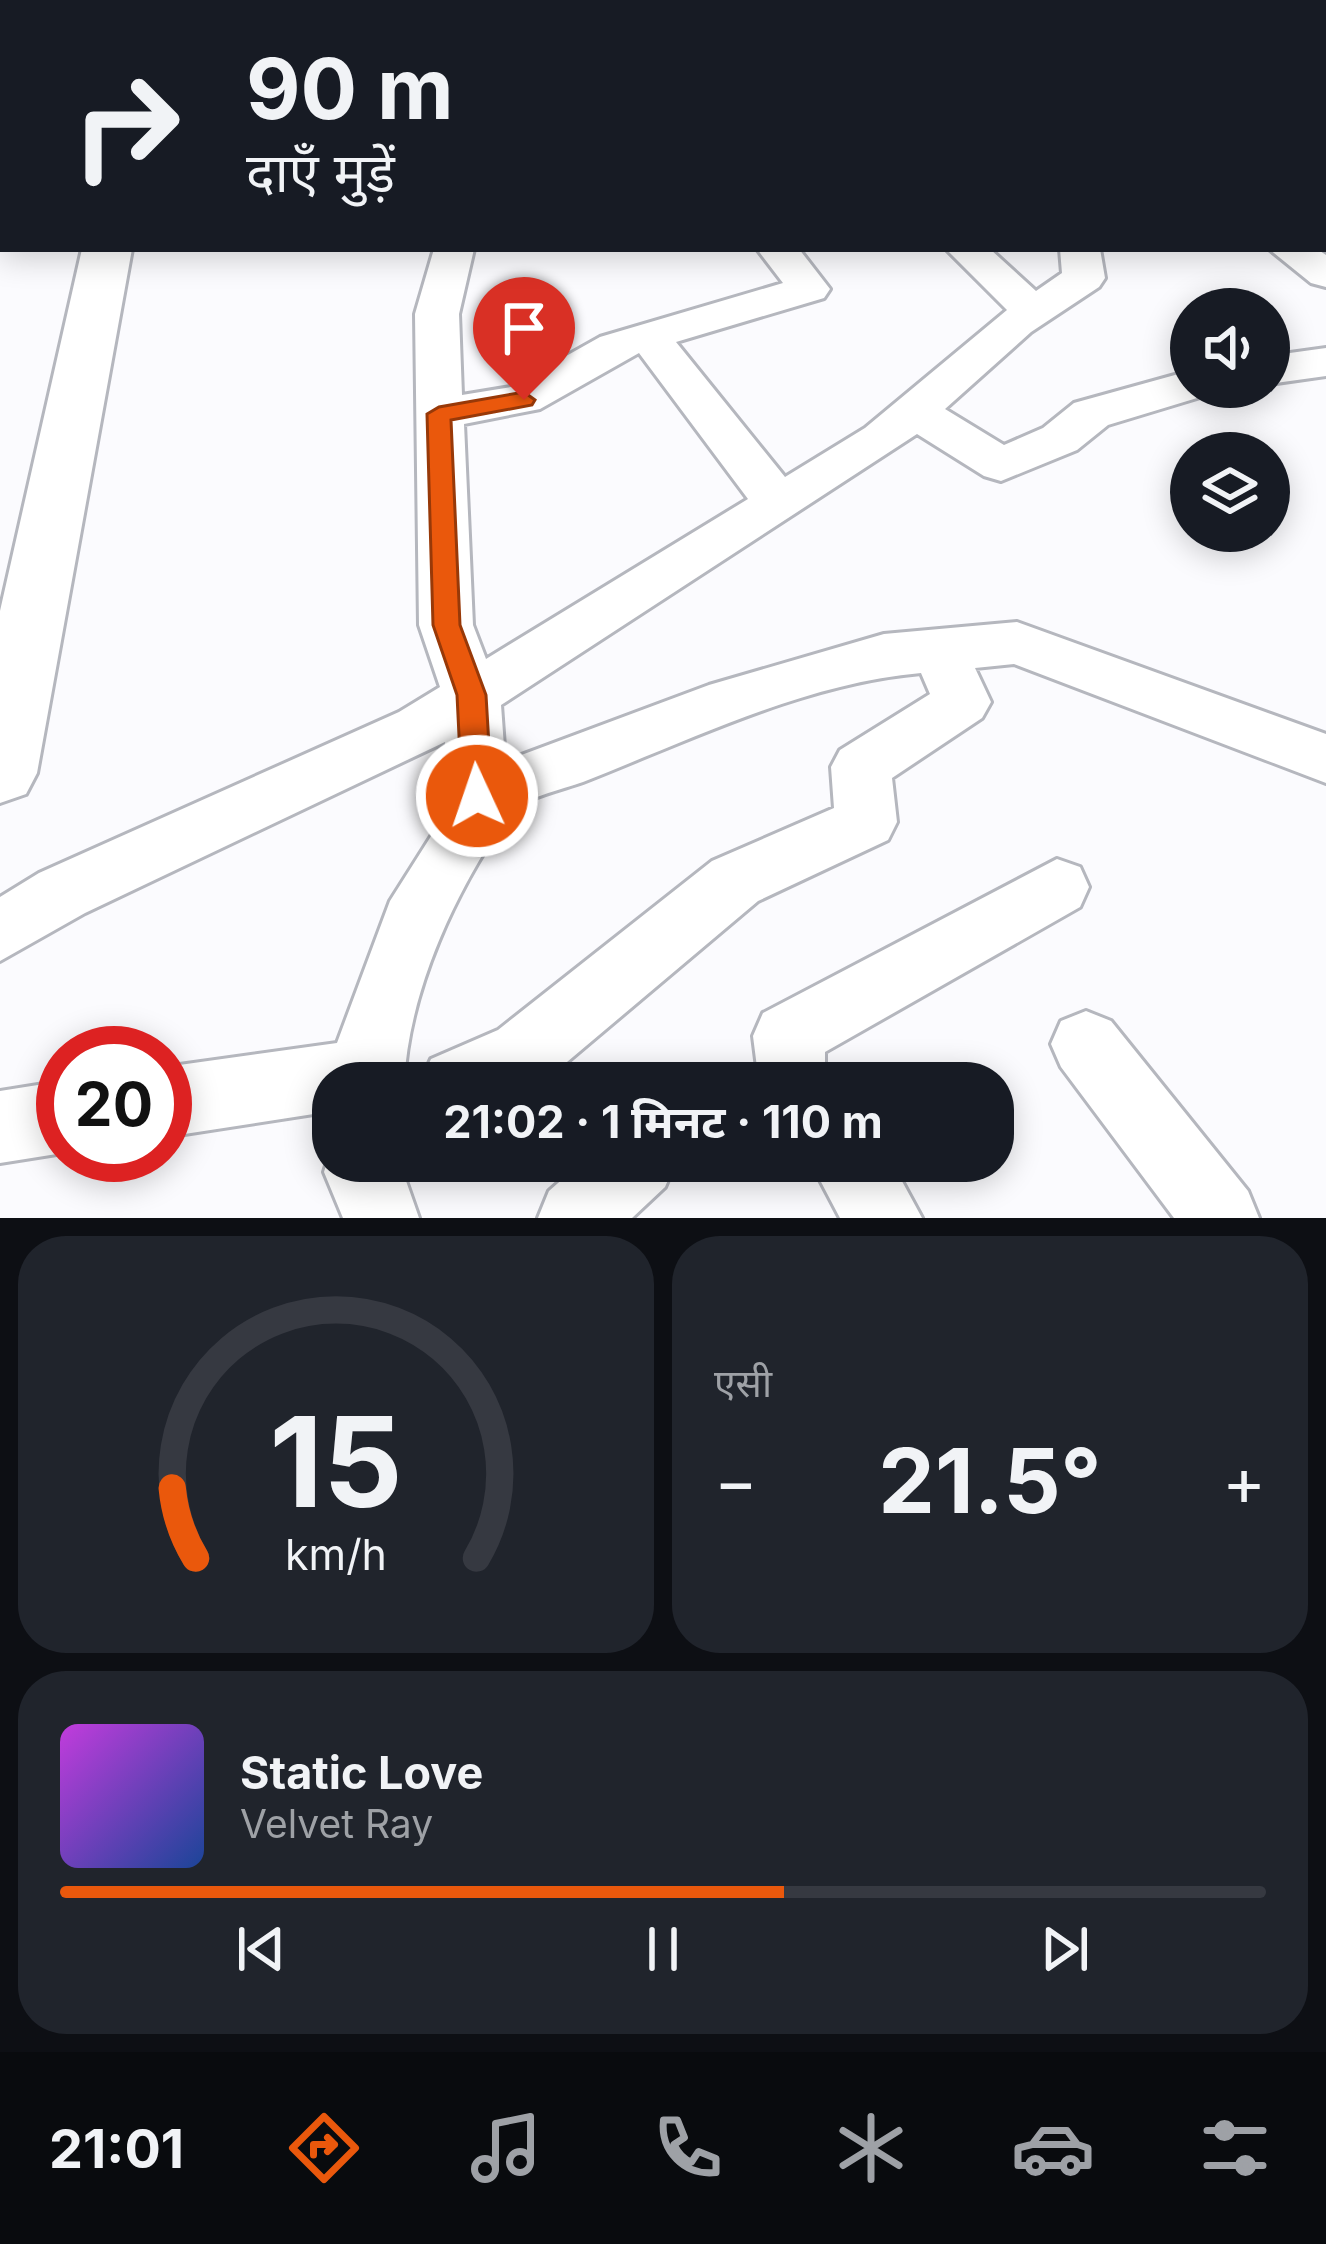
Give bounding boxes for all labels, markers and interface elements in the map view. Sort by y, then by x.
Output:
text: 90 m [246,38,454,139]
icon: right [48,48,204,204]
text: दाएँ मुड़ें [246,140,395,205]
pin [473,277,575,400]
map controls [1170,288,1290,552]
button: sound [1170,288,1290,408]
icon: arrive [491,295,557,361]
button: layers [1170,432,1290,552]
position arrow [414,733,540,859]
speed limit sign: 20 [36,1026,192,1182]
text: 21:02 · 1 मिनट · 110 m [443,1094,883,1149]
text: एसी [714,1359,772,1406]
text: 15 [269,1386,403,1537]
text: 21.5° [878,1426,1102,1535]
text: − [714,1441,758,1521]
text: + [1222,1441,1266,1521]
text: km/h [285,1527,387,1579]
text: Static Love [240,1745,483,1800]
text: Velvet Ray [240,1800,433,1847]
icon: previous [228,1916,294,1982]
icon: pause [630,1916,696,1982]
icon: next [1032,1916,1098,1982]
icon: directions [282,2106,366,2190]
icon: music [464,2106,548,2190]
icon: phone [646,2106,730,2190]
icon: climate [829,2106,913,2190]
icon: car [1011,2106,1095,2190]
icon: filters [1193,2106,1277,2190]
text: 21:01 [49,2116,184,2181]

